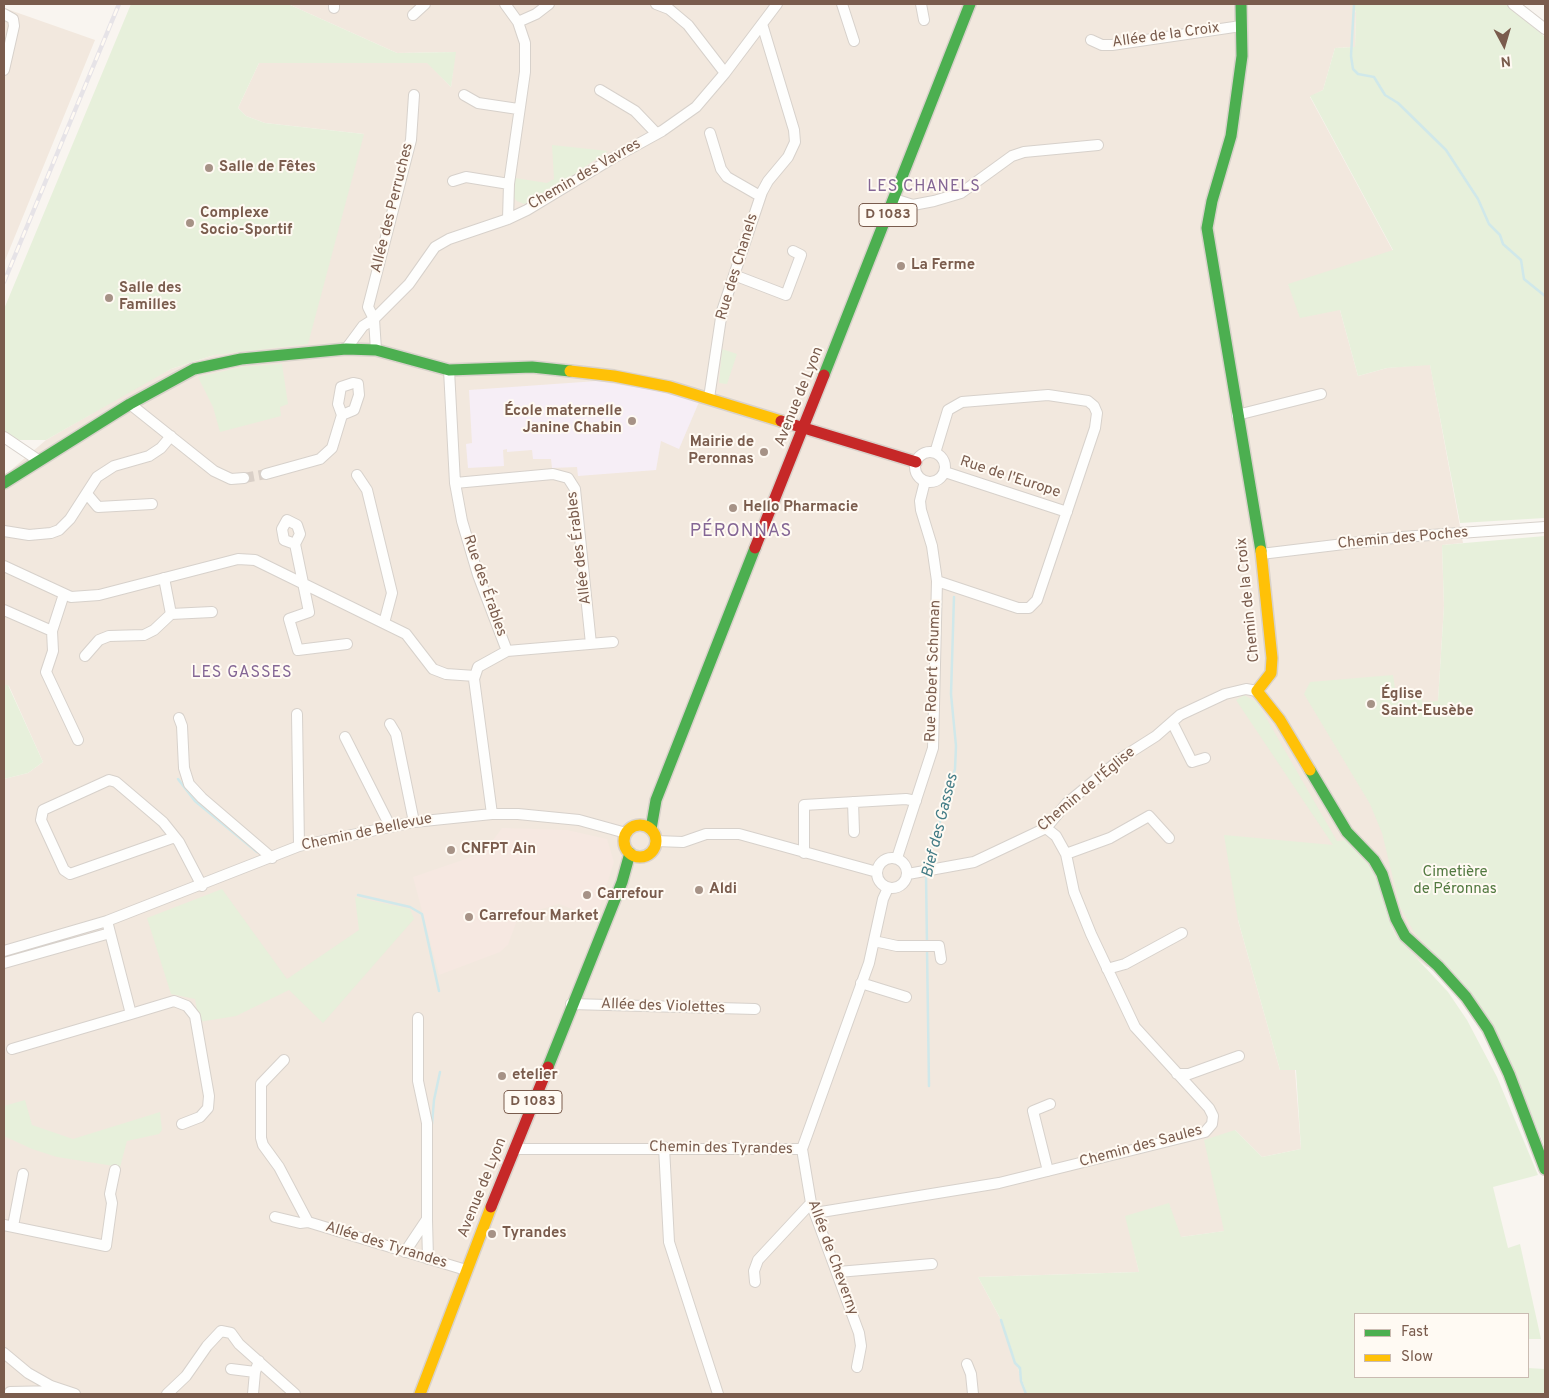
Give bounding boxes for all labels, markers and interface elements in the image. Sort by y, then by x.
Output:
street label: Allée de la Croix [1111,20,1221,52]
north arrow [1479,20,1529,70]
text: N [1500,51,1512,69]
street label: Chemin des Vavres [526,135,644,215]
street label: Allée des Perruches [368,141,418,275]
place label: Salle de Fêtes [219,159,316,177]
marker: Salle de Fêtes [203,162,215,174]
district label: LES CHANELS [866,178,982,198]
road number: D 1083 [859,204,917,226]
place label: Complexe Socio-Sportif [200,205,292,240]
street label: Rue des Chanels [713,211,763,323]
marker: Complexe Socio-Sportif [184,217,196,229]
place label: La Ferme [911,257,975,275]
marker: La Ferme [895,260,907,272]
place label: Salle des Familles [119,280,182,315]
marker: Salle des Familles [103,292,115,304]
street label: Avenue de Lyon [772,344,828,450]
place label: École maternelle Janine Chabin [504,403,622,438]
marker: École maternelle Janine Chabin [626,415,638,427]
place label: Mairie de Peronnas [688,434,754,469]
marker: Mairie de Peronnas [758,446,770,458]
street label: Rue de l'Europe [957,453,1063,503]
street label: Allée des Érables [564,490,596,606]
place label: Hello Pharmacie [743,499,858,517]
marker: Hello Pharmacie [727,502,739,514]
district label: PÉRONNAS [689,521,793,543]
street label: Chemin des Poches [1337,524,1469,554]
street label: Rue des Érables [458,533,510,639]
street label: Chemin de la Croix [1233,537,1265,663]
street label: Rue Robert Schuman [923,600,945,742]
district label: LES GASSES [190,664,294,684]
place label: Église Saint-Eusèbe [1381,686,1474,721]
marker: Église Saint-Eusèbe [1365,698,1377,710]
street label: Chemin de l'Église [1035,744,1139,836]
water label: Bief des Gasses [919,772,963,880]
street label: Chemin de Bellevue [300,810,434,856]
place label: CNFPT Ain [461,841,536,859]
marker: CNFPT Ain [445,844,457,856]
park label: Cimetière de Péronnas [1413,864,1497,899]
place label: Aldi [709,881,737,899]
marker: Aldi [693,884,705,896]
place label: Carrefour [597,886,664,904]
marker: Carrefour [581,889,593,901]
place label: Carrefour Market [479,908,599,926]
marker: Carrefour Market [463,911,475,923]
street label: Allée des Violettes [601,996,725,1018]
place label: etelier [512,1067,558,1085]
marker: etelier [496,1070,508,1082]
road number: D 1083 [504,1090,562,1114]
street label: Chemin des Saules [1078,1122,1204,1172]
street label: Avenue de Lyon [455,1135,511,1241]
street label: Chemin des Tyrandes [649,1139,793,1159]
street label: Allée de Cheverny [803,1198,861,1318]
street label: Allée des Tyrandes [323,1219,449,1273]
place label: Tyrandes [502,1225,567,1243]
marker: Tyrandes [486,1228,498,1240]
legend [1354,1313,1529,1378]
text: Fast [1401,1323,1429,1342]
text: Slow [1401,1348,1433,1367]

